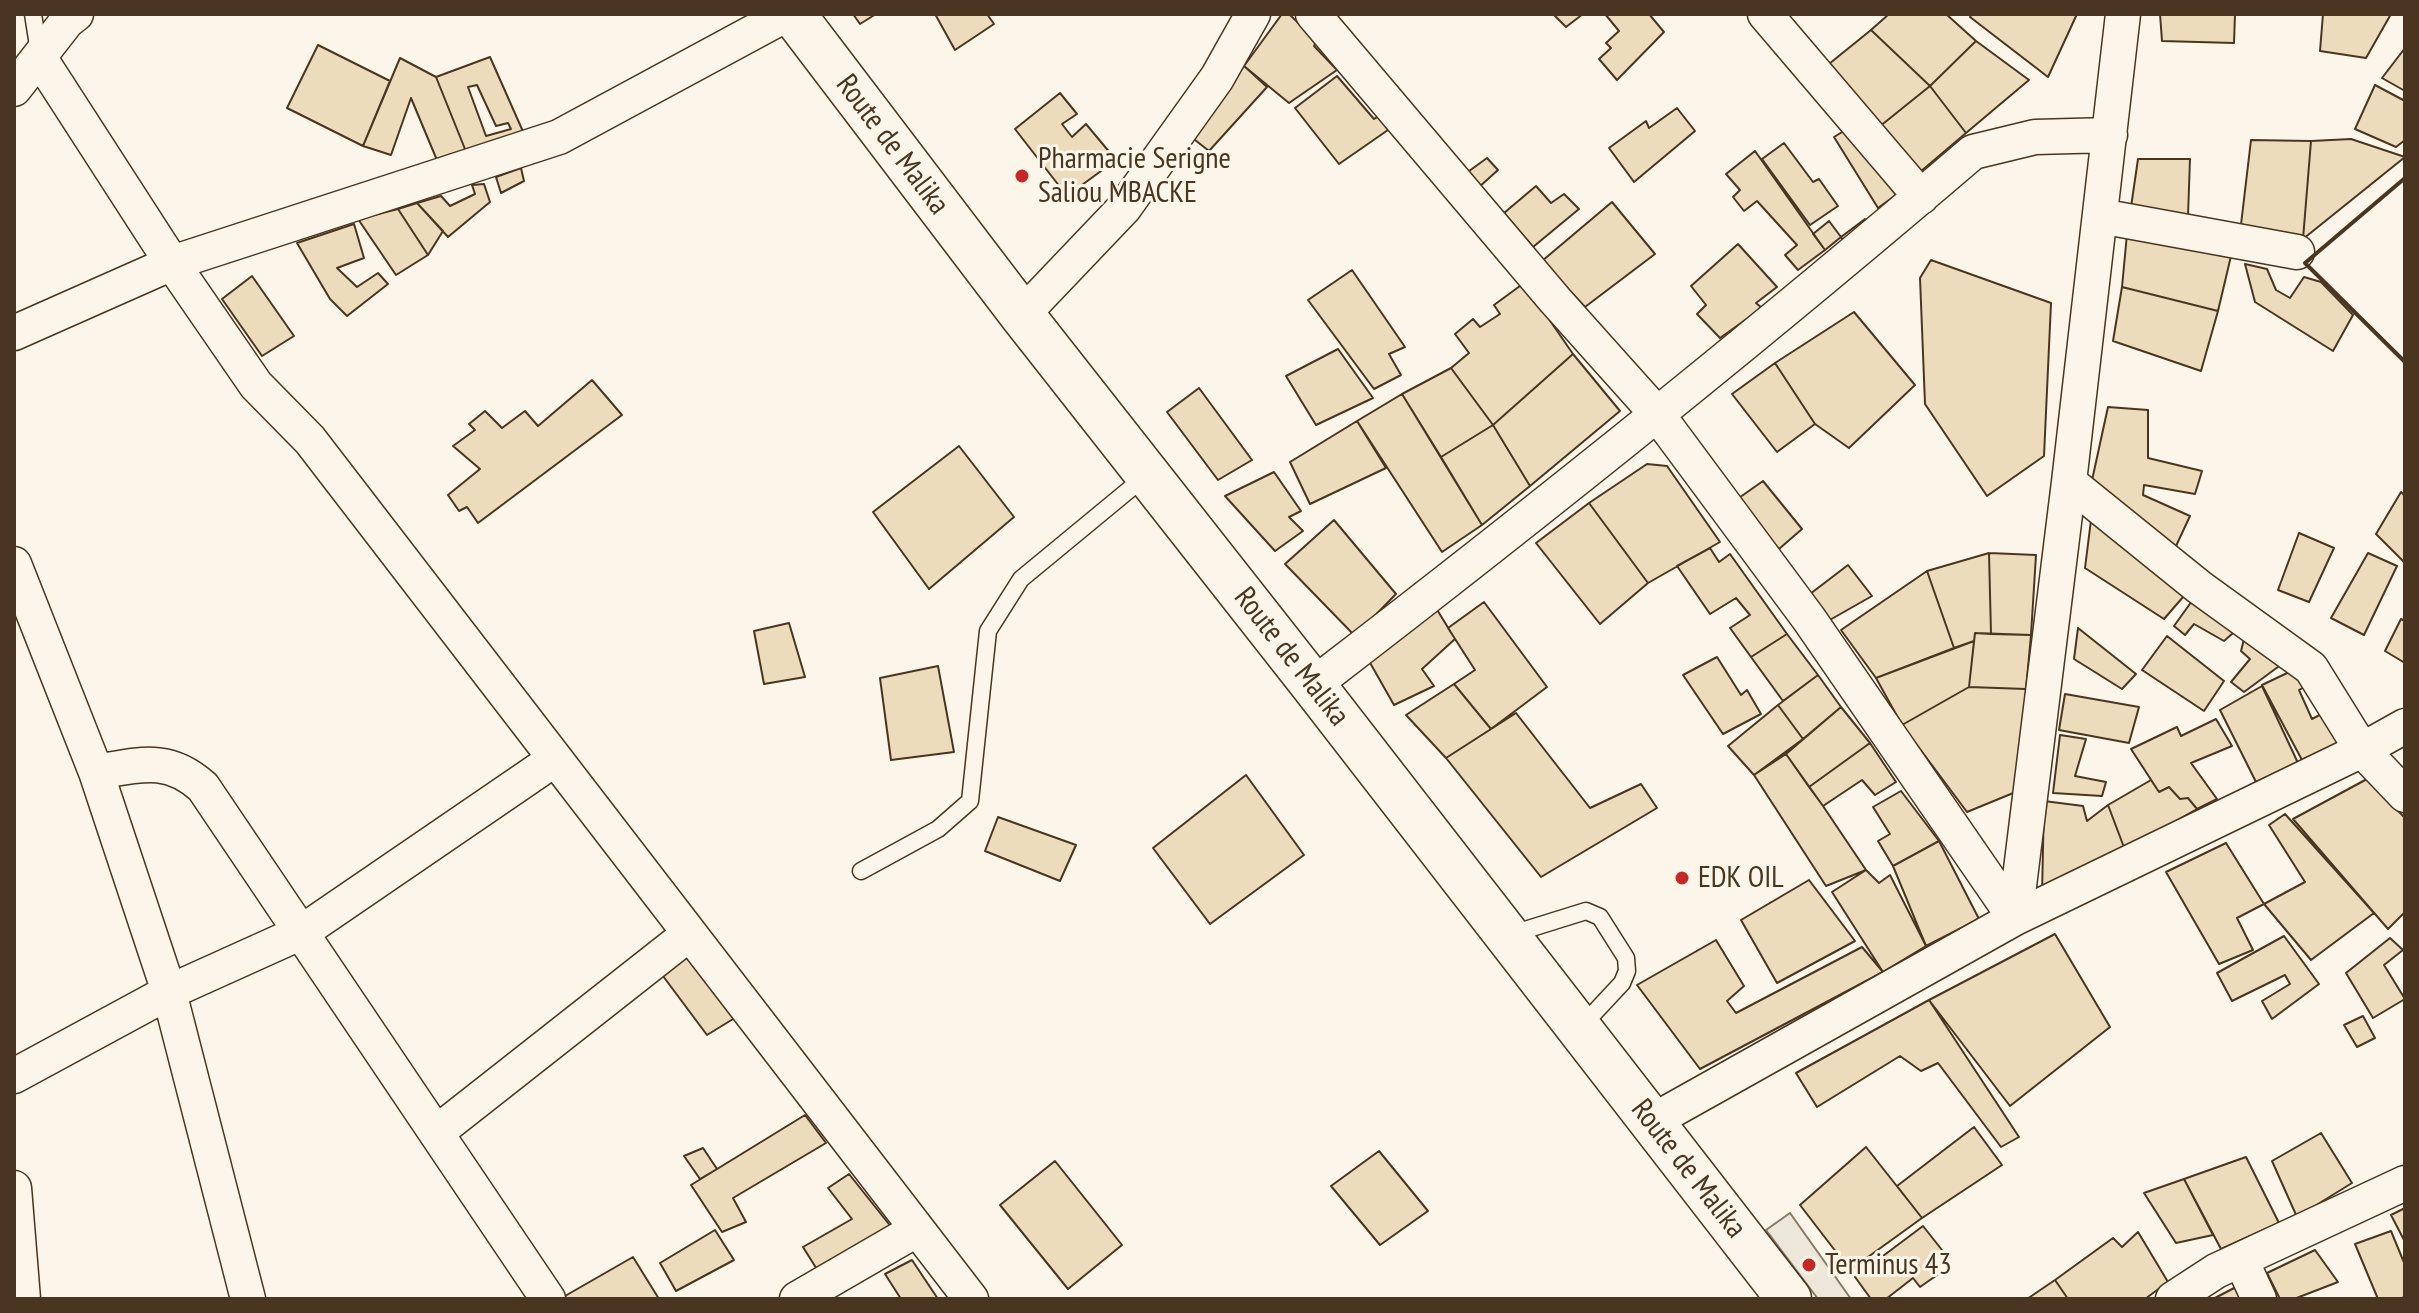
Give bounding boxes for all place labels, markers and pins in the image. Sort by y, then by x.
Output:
place label: Pharmacie Serigne Saliou MBACKE [1038,141,1231,212]
marker: Pharmacie Serigne Saliou MBACKE [1013,167,1031,185]
place label: EDK OIL [1698,860,1784,896]
marker: EDK OIL [1673,869,1691,887]
place label: Terminus 43 [1825,1247,1952,1283]
marker: Terminus 43 [1800,1256,1818,1274]

